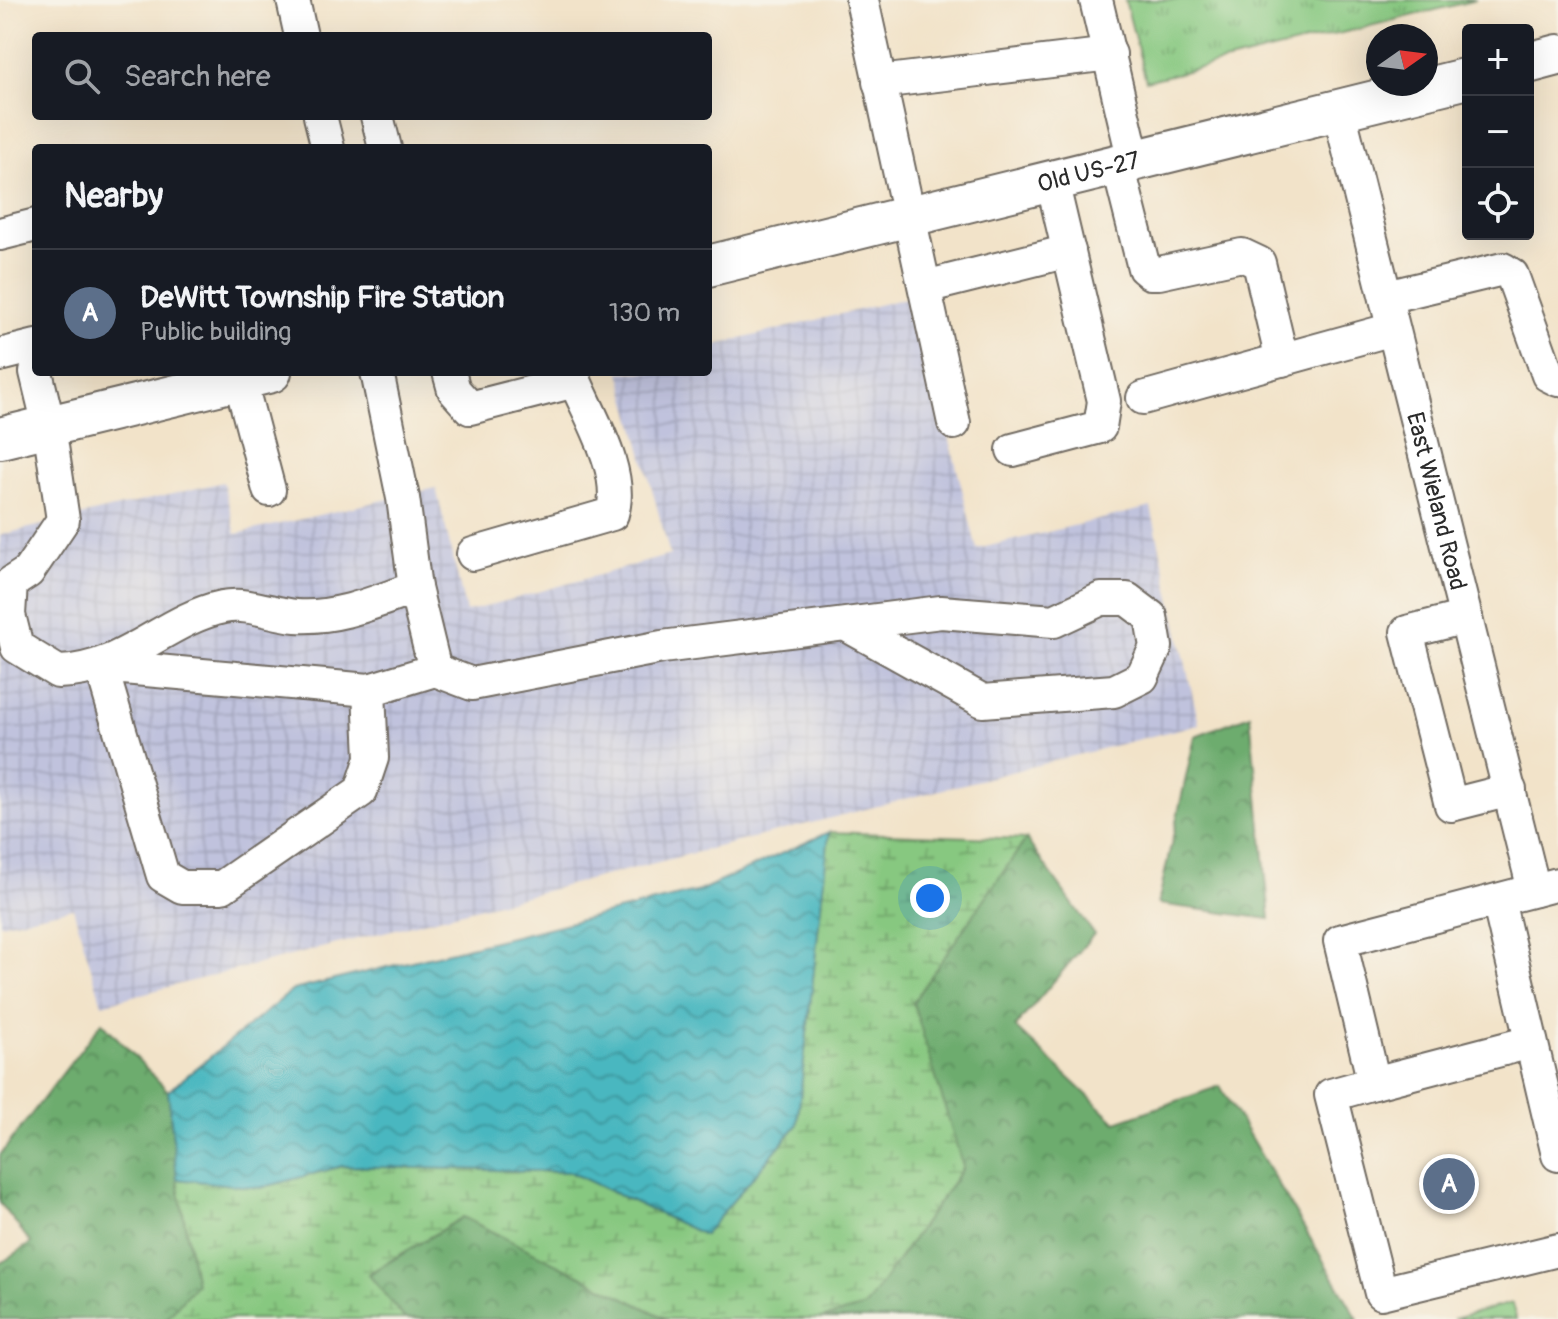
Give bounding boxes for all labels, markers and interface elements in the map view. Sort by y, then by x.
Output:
north arrow [1366,24,1438,96]
map controls [1462,24,1534,240]
button: + [1462,24,1534,96]
search box [32,32,712,120]
icon: search [60,54,104,98]
text: Search here [124,58,271,95]
button: − [1462,96,1534,168]
street label: Old US-27 [1034,145,1143,198]
button: locate [1462,168,1534,240]
text: Nearby [64,175,163,218]
text: DeWitt Township Fire Station [140,279,504,316]
text: A [82,297,98,329]
text: 130 m [609,297,680,329]
text: Public building [140,316,291,348]
street label: East Wieland Road [1400,409,1473,593]
your location [910,878,950,918]
pin: A [1423,1154,1475,1214]

